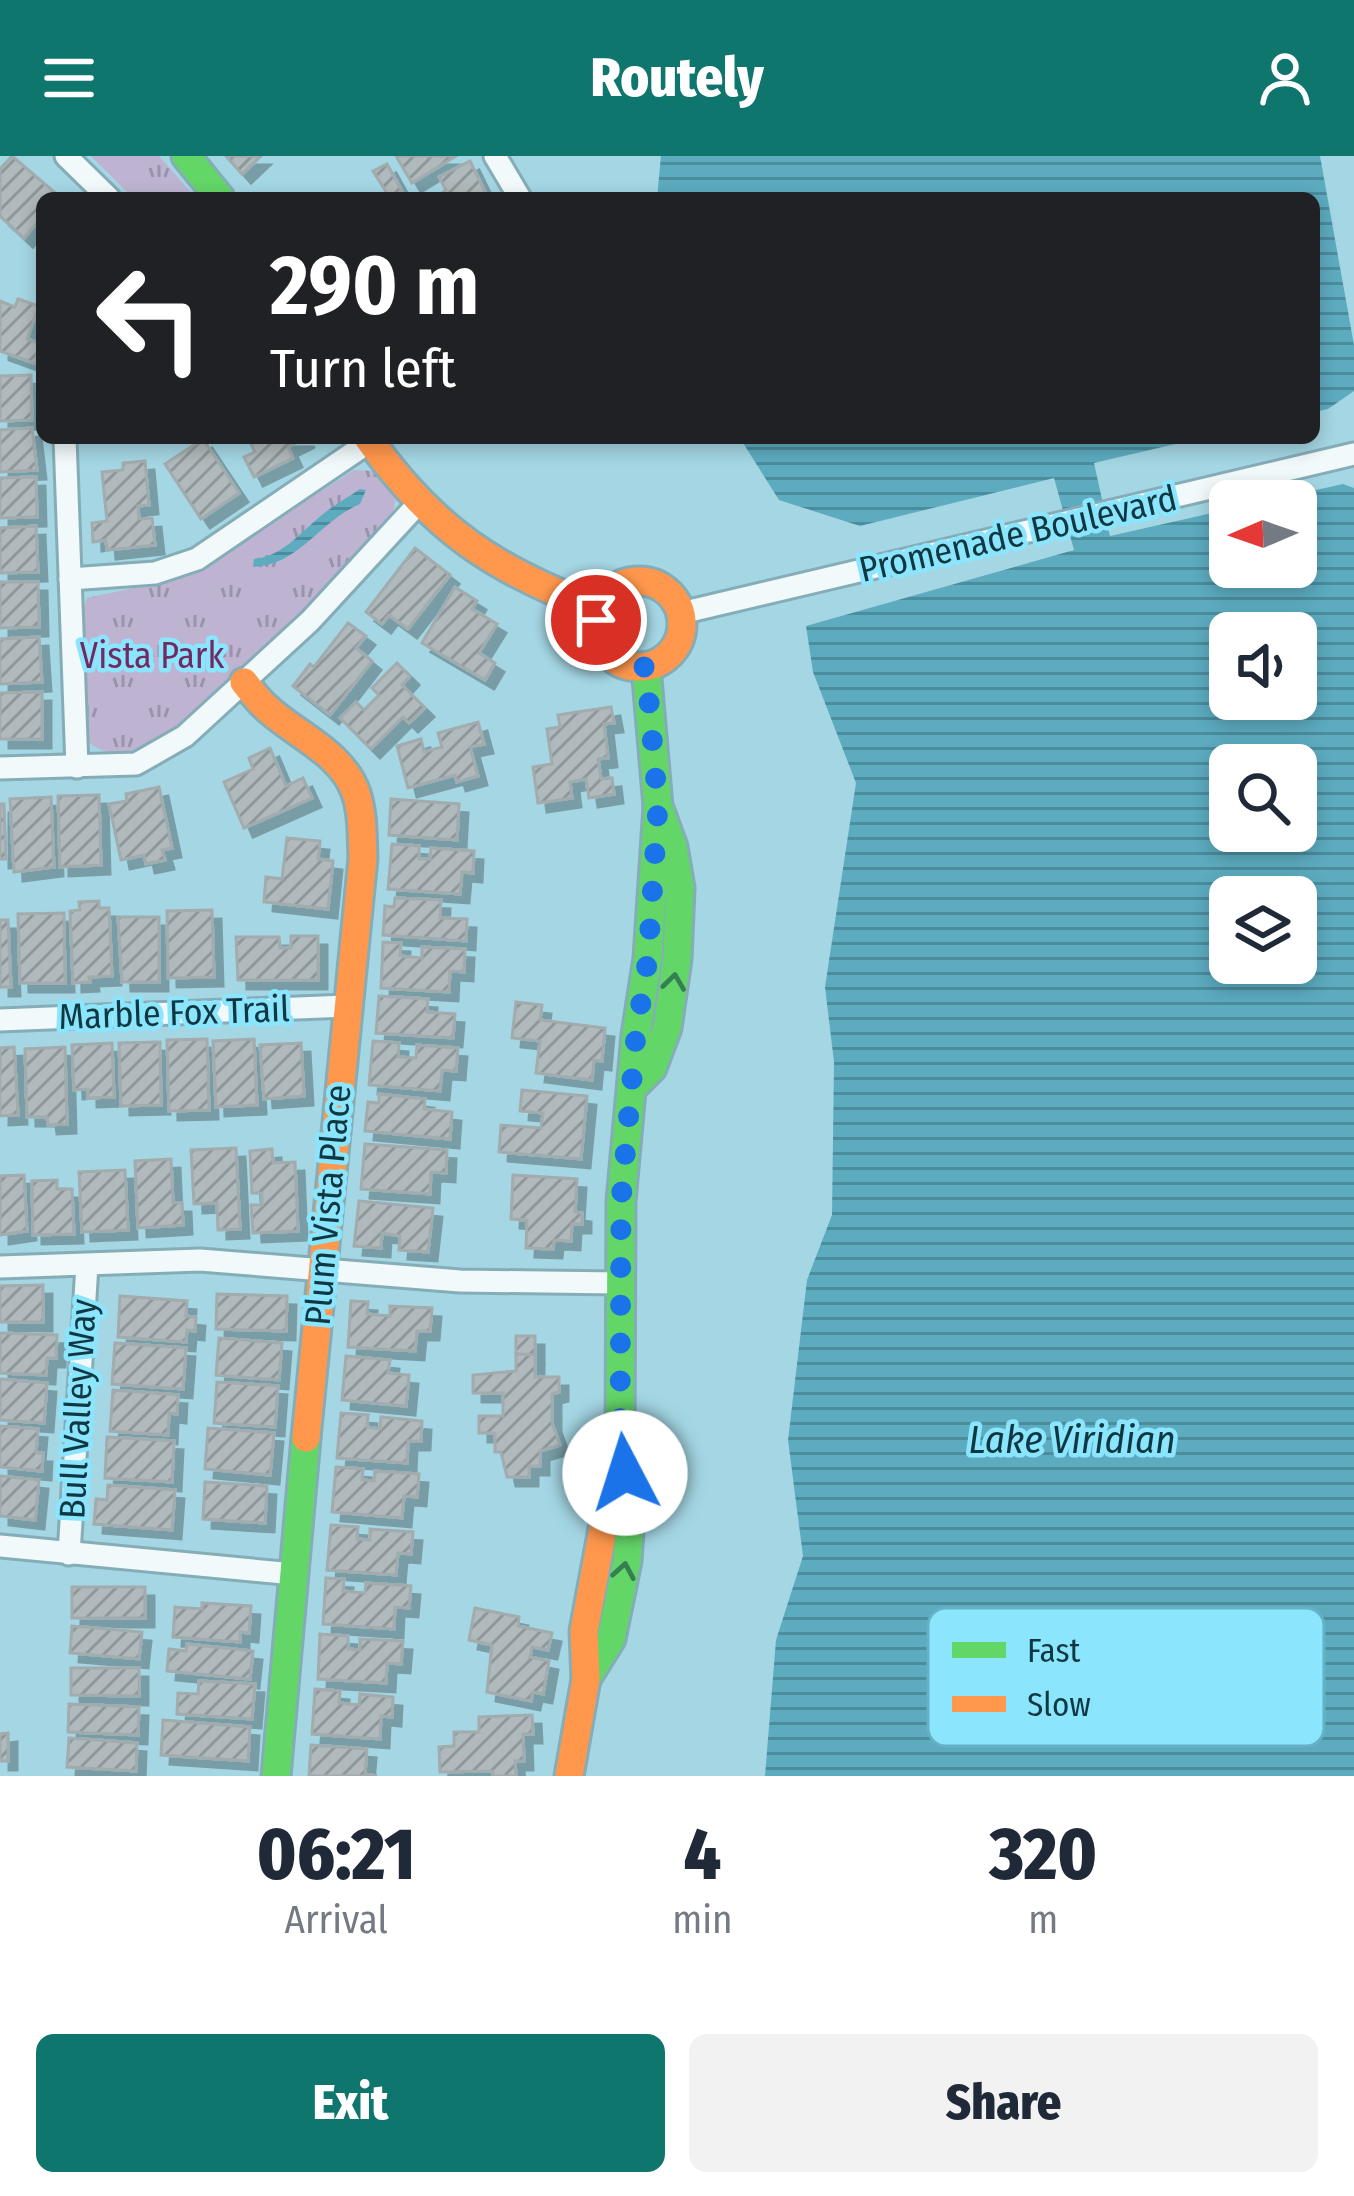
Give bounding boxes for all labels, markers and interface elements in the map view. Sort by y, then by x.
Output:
icon: menu [36,45,102,111]
icon: person [1252,45,1318,111]
text: Routely [590,46,764,110]
text: 290 m [270,235,479,336]
icon: left [72,240,228,396]
text: Turn left [270,337,456,401]
street label: Promenade Boulevard [855,476,1181,592]
north arrow [1209,480,1317,588]
map controls [1209,480,1317,984]
pin [545,569,647,671]
icon: arrive [563,587,629,653]
button: sound [1209,612,1317,720]
park label: Vista Park [80,634,224,678]
button: search [1209,744,1317,852]
button: layers [1209,876,1317,984]
one-way arrow [660,973,686,992]
street label: Marble Fox Trail [58,987,290,1039]
street label: Plum Vista Place [296,1083,360,1327]
street label: Bull Valley Way [50,1298,106,1520]
position arrow [562,1410,688,1536]
water label: Lake Viridian [968,1417,1176,1463]
one-way arrow [611,1561,636,1581]
legend [928,1608,1324,1746]
text: Fast [1027,1631,1081,1671]
text: Slow [1027,1685,1091,1725]
text: 06:21 [257,1812,415,1898]
text: 4 [684,1812,721,1898]
text: 320 [989,1812,1097,1898]
text: Arrival [284,1897,388,1943]
text: min [672,1897,733,1943]
text: m [1028,1897,1058,1943]
button: Exit [36,2034,665,2172]
button: Share [689,2034,1318,2172]

